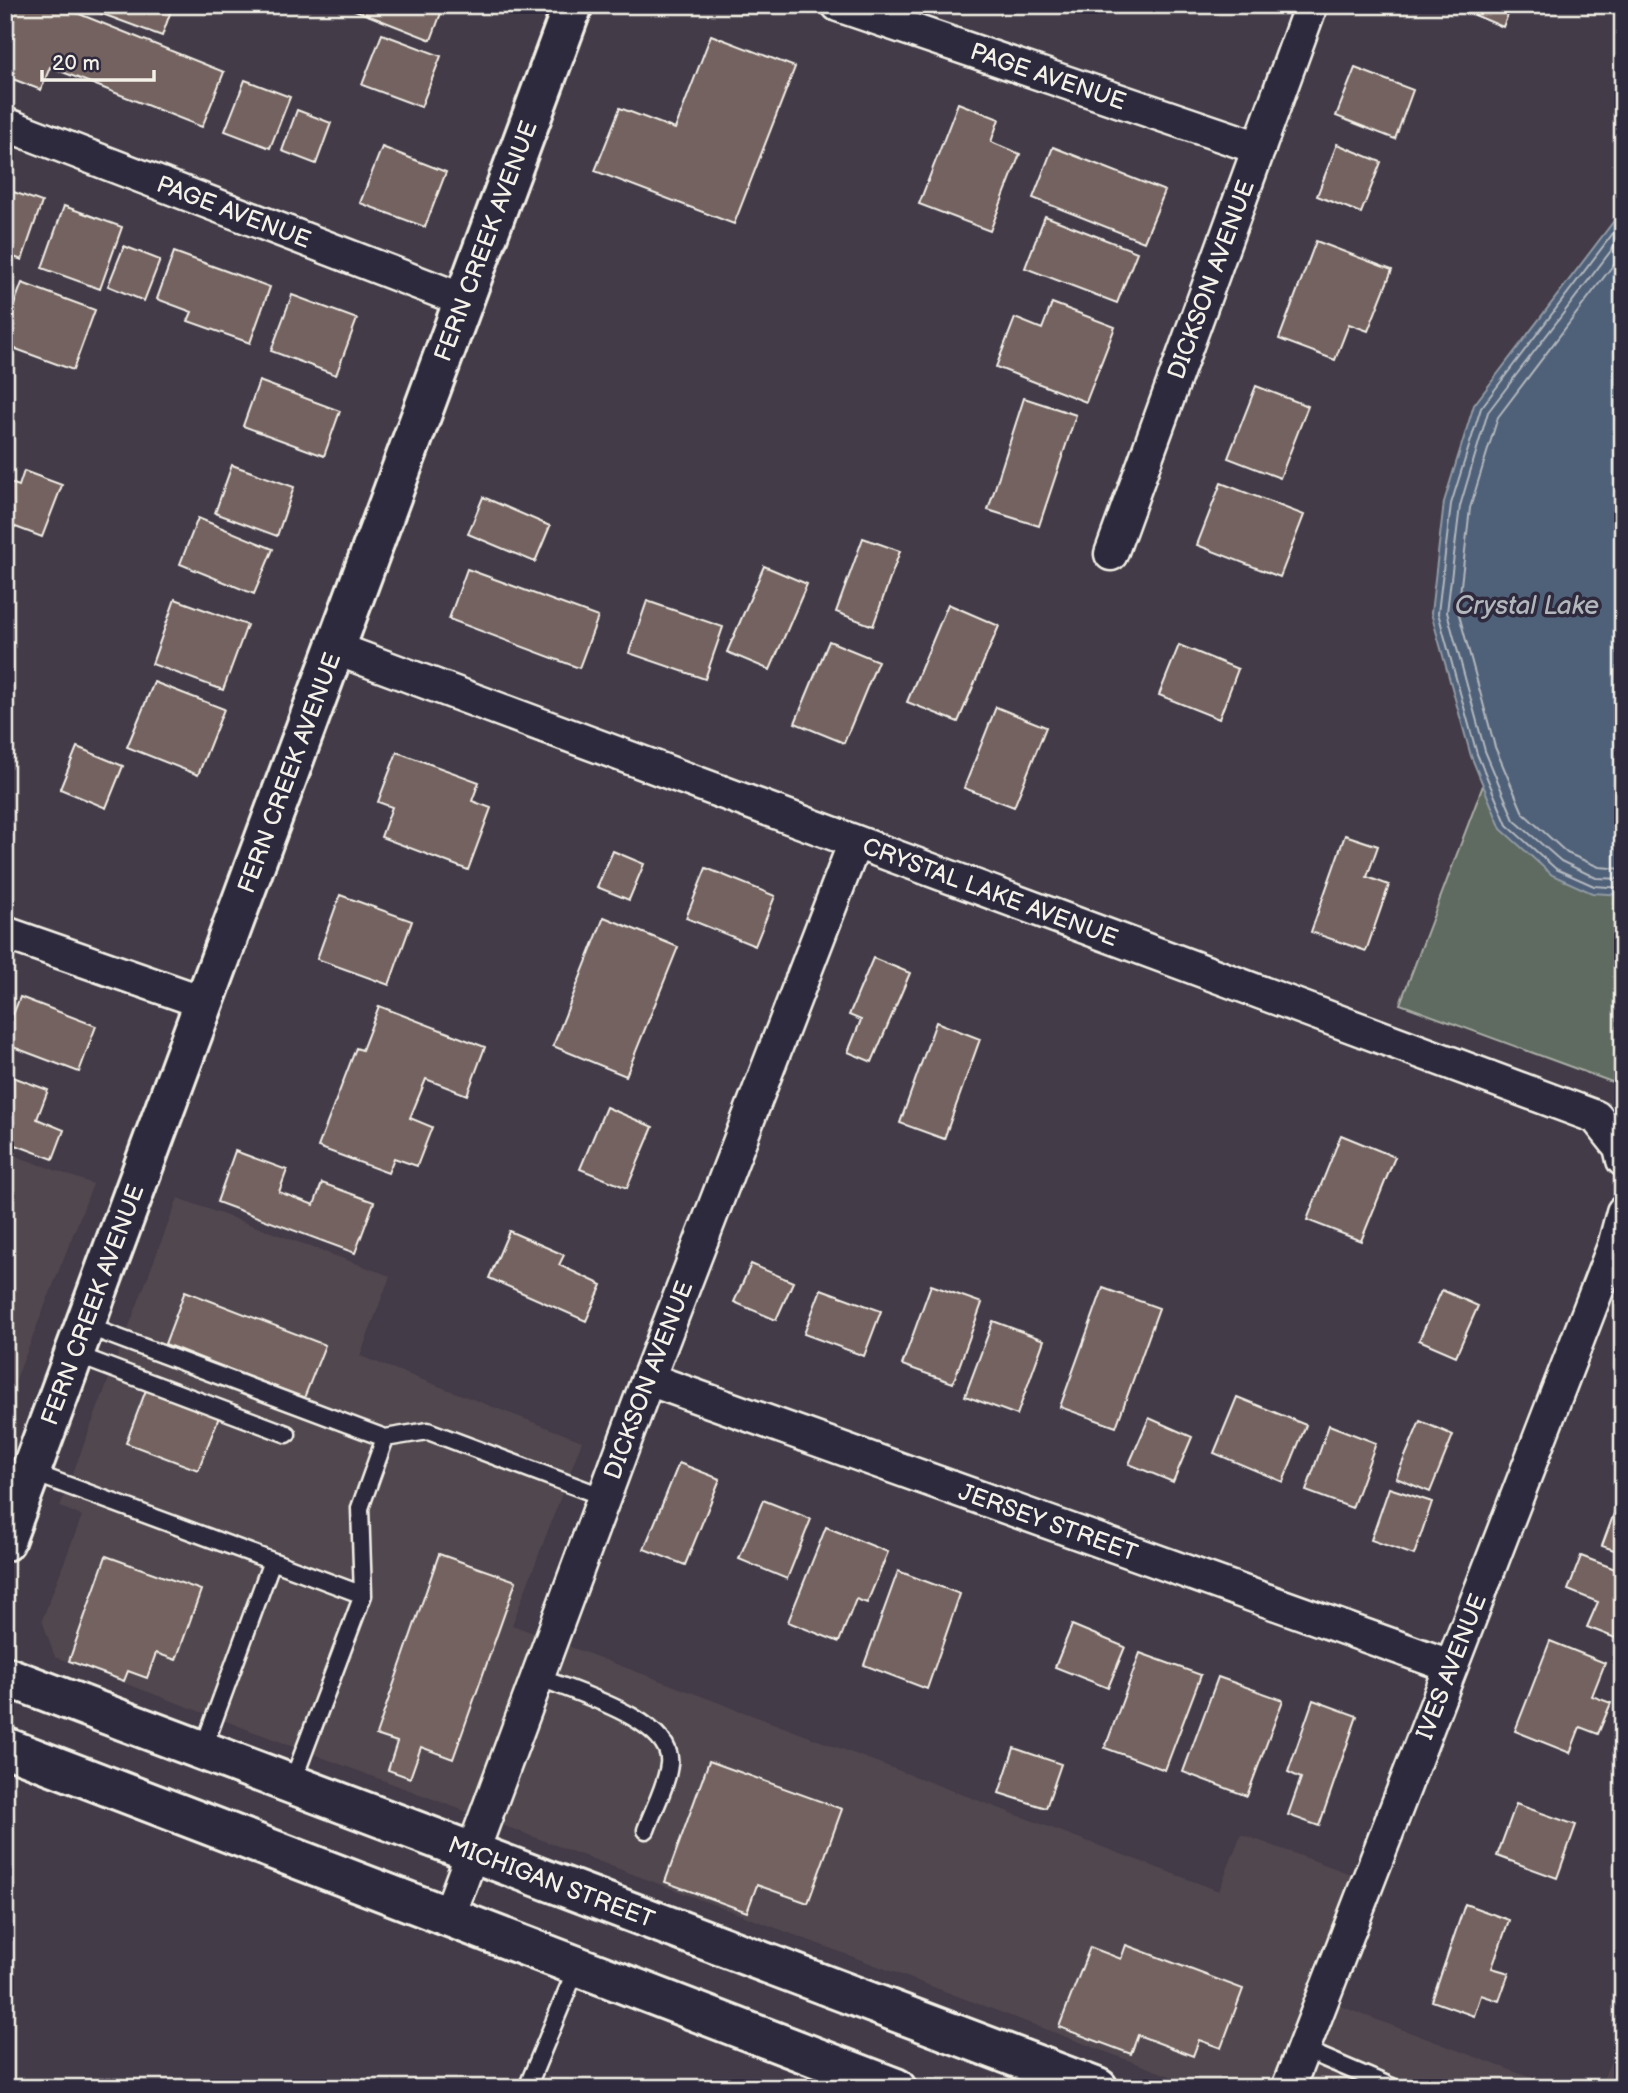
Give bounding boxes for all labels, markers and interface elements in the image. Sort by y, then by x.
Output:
street label: PAGE AVENUE [967,37,1130,116]
scale bar [42,38,154,82]
text: 20 m [52,51,100,76]
street label: FERN CREEK AVENUE [428,117,543,365]
street label: PAGE AVENUE [153,169,315,255]
street label: DICKSON AVENUE [1161,176,1260,383]
water label: Crystal Lake [1455,591,1599,622]
street label: FERN CREEK AVENUE [231,649,347,897]
street label: CRYSTAL LAKE AVENUE [858,831,1122,953]
street label: FERN CREEK AVENUE [35,1180,150,1429]
street label: DICKSON AVENUE [598,1277,699,1483]
street label: JERSEY STREET [955,1477,1142,1568]
street label: IVES AVENUE [1410,1589,1493,1743]
street label: MICHIGAN STREET [444,1830,659,1934]

